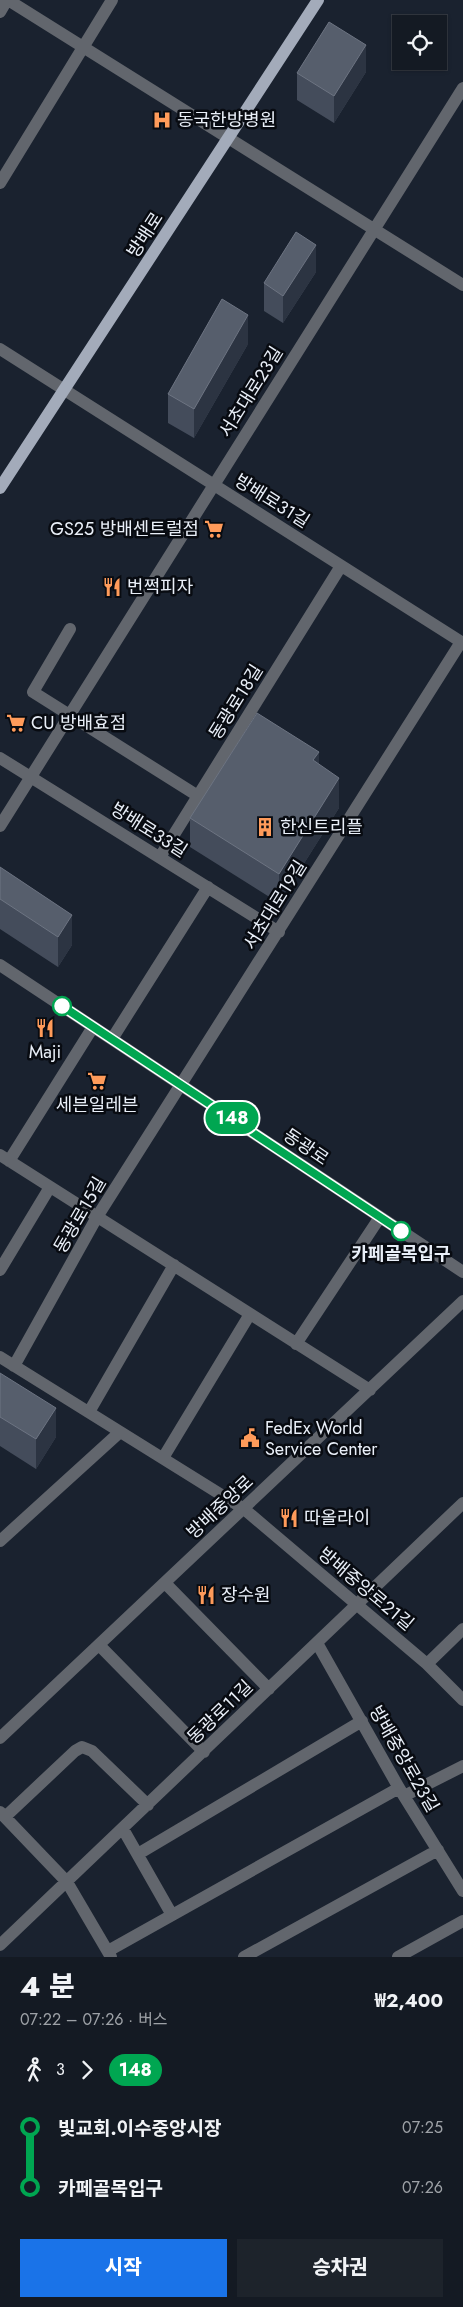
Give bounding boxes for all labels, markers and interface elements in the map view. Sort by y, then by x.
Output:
map controls [392,15,447,70]
button: locate [392,15,447,70]
place label: 동국한방병원 [177,107,276,133]
hospital icon: 동국한방병원 [151,109,173,131]
street label: 방배로 [121,207,169,263]
street label: 서초대로23길 [213,341,289,443]
street label: 방배로31길 [229,468,315,534]
place label: GS25 방배센트럴점 [50,516,199,542]
supermarket icon: GS25 방배센트럴점 [203,518,225,540]
place label: 번쩍피자 [127,574,194,600]
restaurant icon: 번쩍피자 [101,576,123,598]
street label: 동광로18길 [203,659,269,745]
place label: CU 방배효점 [31,710,126,736]
supermarket icon: CU 방배효점 [5,712,27,734]
street label: 방배로33길 [106,796,192,864]
place label: 한신트리플 [280,814,363,840]
building icon: 한신트리플 [254,816,276,838]
street label: 서초대로19길 [237,855,313,955]
unlabelled marker [52,996,72,1016]
restaurant icon: Maji [34,1017,56,1039]
place label: Maji [29,1039,61,1065]
supermarket icon: 세븐일레븐 [86,1070,108,1092]
place label: 세븐일레븐 [56,1092,138,1118]
line badge: 148 [203,1102,261,1134]
text: 148 [215,1105,249,1131]
street label: 동광로 [278,1122,334,1172]
street label: 동광로15길 [48,1172,112,1258]
marker: 카페골목입구 [391,1221,411,1241]
place label: 카페골목입구 [351,1241,451,1267]
place label: FedEx World Service Center [265,1415,378,1462]
public building icon: FedEx World Service Center [239,1427,261,1449]
street label: 방배중앙로 [181,1469,259,1545]
place label: 따올라이 [304,1505,370,1531]
restaurant icon: 따올라이 [278,1507,300,1529]
street label: 방배중앙로21길 [313,1541,419,1637]
place label: 장수원 [221,1582,271,1608]
restaurant icon: 장수원 [195,1584,217,1606]
street label: 동광로11길 [181,1674,259,1750]
street label: 방배중앙로23길 [363,1701,445,1817]
text: 4 분 [20,1966,75,2007]
text: ₩2,400 [375,1987,443,2014]
text: 07:22 – 07:26 · 버스 [20,2008,167,2031]
icon: walk [20,2056,48,2084]
icon: forward [73,2056,101,2084]
text: 148 [119,2057,152,2083]
text: 3 [56,2058,65,2081]
text: 빛교회.이수중앙시장 [58,2115,221,2142]
text: 07:25 [402,2116,443,2139]
text: 카페골목입구 [58,2175,163,2202]
text: 07:26 [402,2176,443,2199]
button: 시작 [20,2239,227,2297]
button: 승차권 [237,2239,443,2297]

